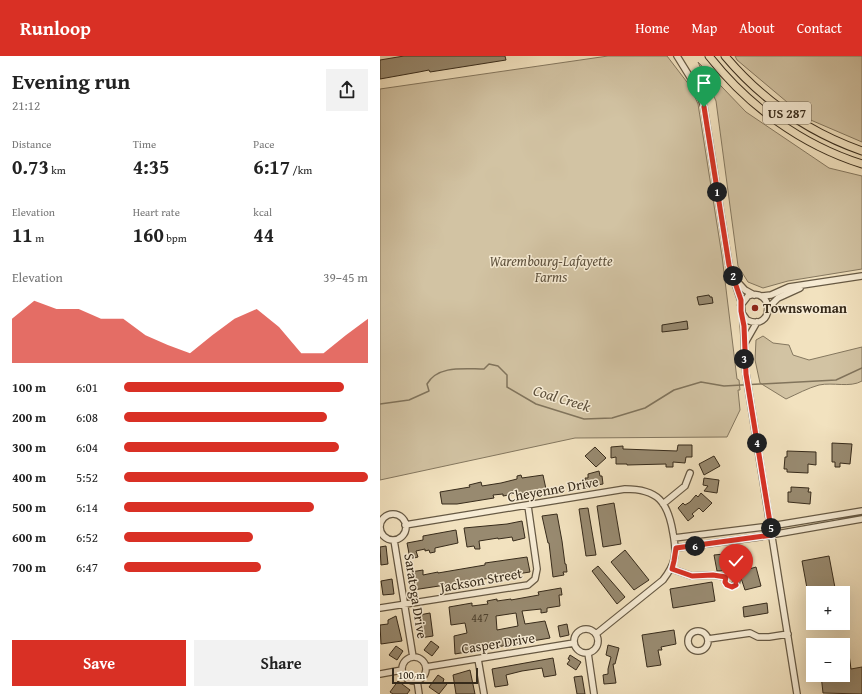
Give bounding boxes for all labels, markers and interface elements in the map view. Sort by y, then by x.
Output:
text: Runloop [20,14,91,42]
text: Home [635,18,670,38]
text: Map [692,18,717,38]
text: About [739,18,775,38]
text: Contact [797,18,842,38]
text: Evening run [12,65,130,97]
pin [687,66,721,107]
button: share [326,69,368,111]
icon: arrive [693,72,715,94]
text: 21:12 [12,96,40,115]
road number: US 287 [763,102,811,124]
text: Distance [12,136,51,152]
text: Time [133,136,156,152]
text: Pace [253,136,274,152]
text: 0.73 [12,152,49,181]
text: 4:35 [133,152,169,181]
text: 6:17 [253,152,290,181]
text: km [49,162,66,178]
text: /km [290,162,312,178]
pin: 1 [707,182,727,202]
text: 1 [714,184,720,200]
text: Elevation [12,204,55,220]
text: Heart rate [133,204,180,220]
text: kcal [253,204,272,220]
text: 11 [12,220,33,249]
text: 160 [133,220,164,249]
text: 44 [253,220,274,249]
text: m [33,230,44,246]
text: bpm [164,230,187,246]
park label: Warembourg-Lafayette Farms [489,251,613,287]
pin: 2 [723,266,743,286]
text: Elevation [12,268,63,287]
text: 39–45 m [323,268,368,287]
text: 2 [730,268,736,284]
place label: Townswoman [763,298,848,318]
marker: Townswoman [750,303,760,313]
pin: 3 [734,349,754,369]
text: 3 [741,351,747,367]
text: 100 m [12,378,46,397]
text: 6:01 [76,378,98,397]
water label: Coal Creek [531,379,593,417]
text: 200 m [12,408,46,427]
text: 6:08 [76,408,98,427]
pin: 4 [747,433,767,453]
text: 4 [754,435,760,451]
text: 300 m [12,438,46,457]
text: 6:04 [76,438,98,457]
text: 400 m [12,468,46,487]
text: 5:52 [76,468,98,487]
street label: Cheyenne Drive [506,471,601,507]
text: 500 m [12,498,46,517]
text: 6:14 [76,498,98,517]
pin: 5 [761,518,781,538]
text: 5 [768,520,774,536]
text: 600 m [12,528,46,547]
text: 6:52 [76,528,98,547]
pin: 6 [685,536,705,556]
text: 6 [692,538,698,554]
pin [719,544,753,585]
icon: check [725,550,747,572]
street label: Saratoga Drive [399,552,433,640]
text: 700 m [12,558,46,577]
text: 6:47 [76,558,98,577]
street label: Jackson Street [436,563,524,597]
map controls [806,586,850,682]
button: + [806,586,850,630]
house number: 447 [471,609,489,626]
street label: Casper Drive [460,627,537,659]
button: − [806,638,850,682]
button: Save [12,640,186,686]
button: Share [194,640,368,686]
scale bar [392,666,478,685]
text: 100 m [398,667,425,683]

